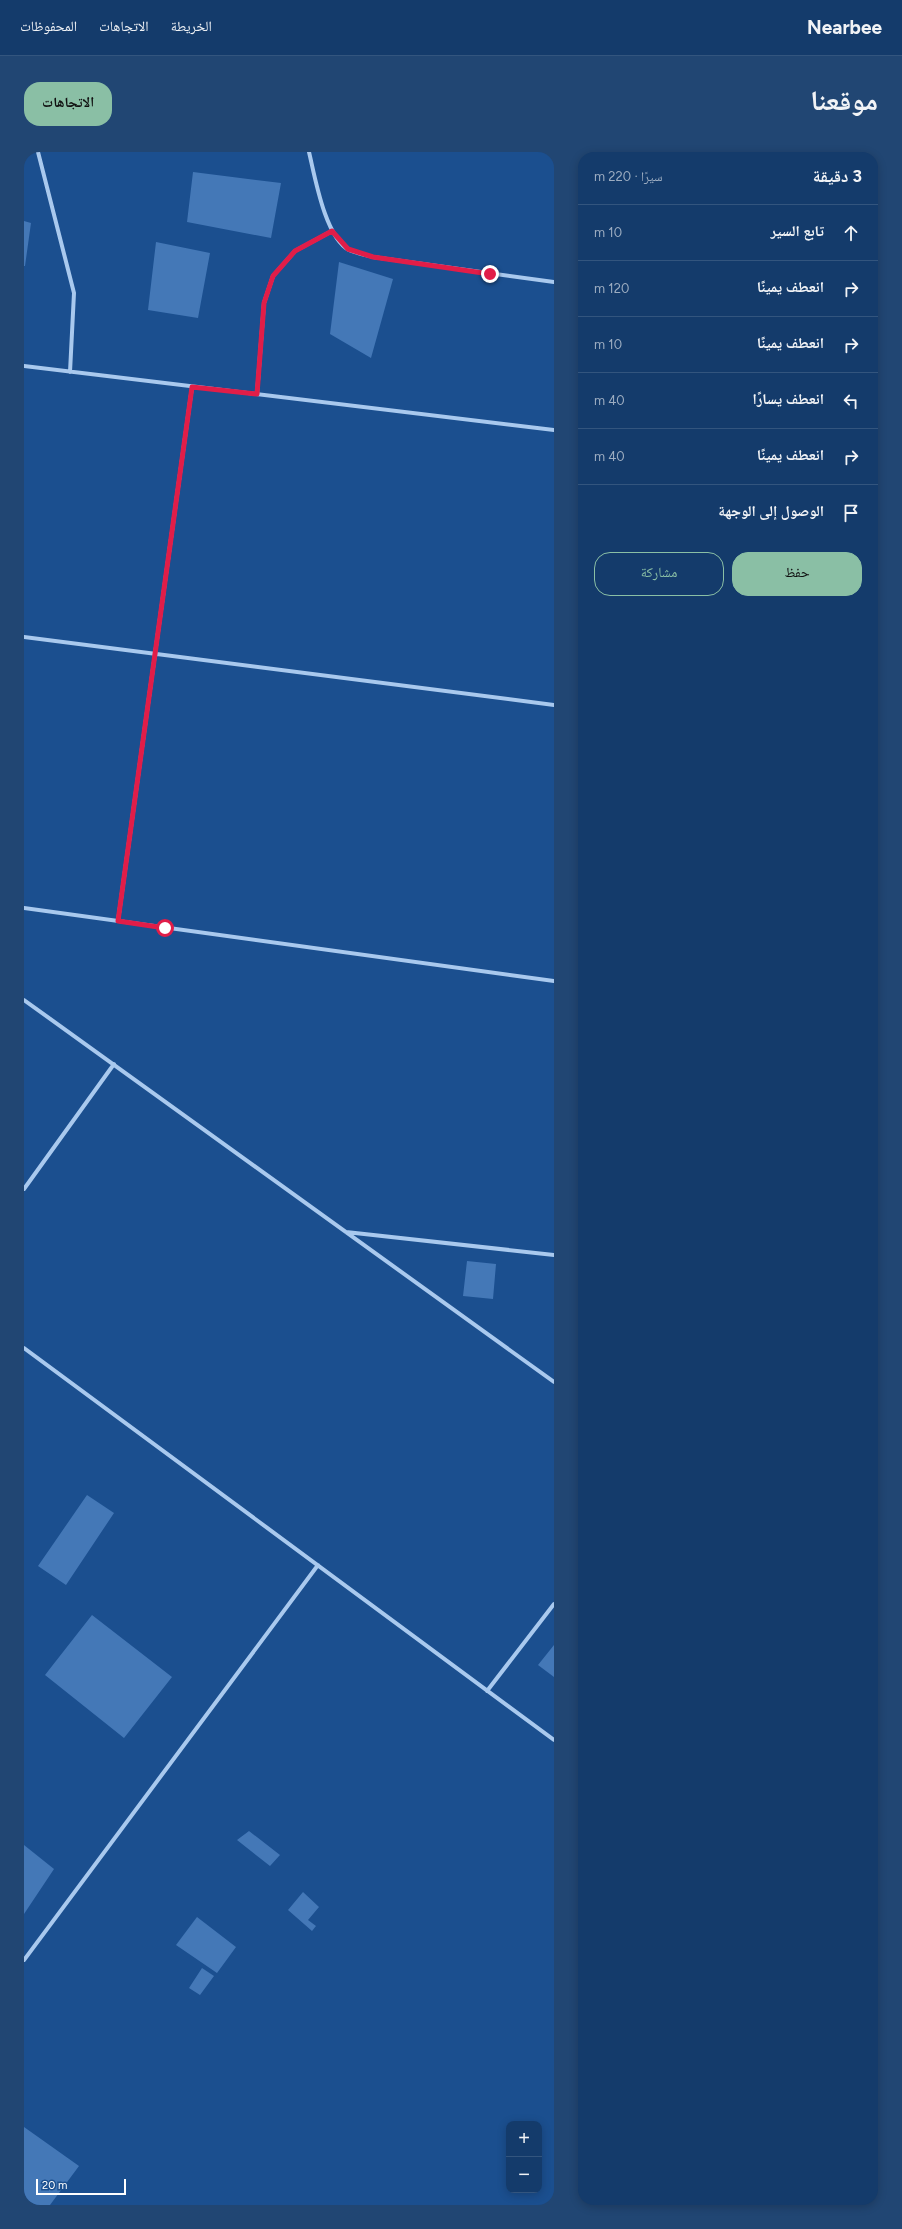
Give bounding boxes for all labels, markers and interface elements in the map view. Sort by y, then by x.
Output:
text: Nearbee [807,16,882,39]
text: المحفوظات [20,18,77,35]
text: الاتجاهات [99,18,149,35]
text: الخريطة [171,18,212,35]
button: الاتجاهات [24,82,112,126]
text: موقعنا [810,83,878,117]
text: 3 دقيقة [813,166,862,186]
text: سيرًا · 220 m [594,169,662,184]
text: تابع السير [770,222,824,240]
icon: ahead [840,222,862,244]
text: 10 m [594,225,622,240]
route end [481,265,499,283]
text: انعطف يمينًا [757,278,824,296]
icon: right [840,278,862,300]
text: 120 m [594,281,629,296]
text: انعطف يمينًا [757,334,824,352]
icon: right [840,334,862,356]
text: 10 m [594,337,622,352]
text: انعطف يسارًا [752,390,824,408]
icon: left [840,390,862,412]
text: 40 m [594,393,625,408]
text: انعطف يمينًا [757,446,824,464]
icon: right [840,446,862,468]
text: 40 m [594,449,625,464]
text: الوصول إلى الوجهة [718,502,824,520]
icon: arrive [840,502,862,524]
button: مشاركة [594,552,724,596]
button: حفظ [732,552,862,596]
route start [156,919,174,937]
map controls [506,2121,542,2193]
button: + [506,2121,542,2157]
button: − [506,2157,542,2193]
scale bar [36,2177,126,2196]
text: 20 m [42,2179,67,2192]

